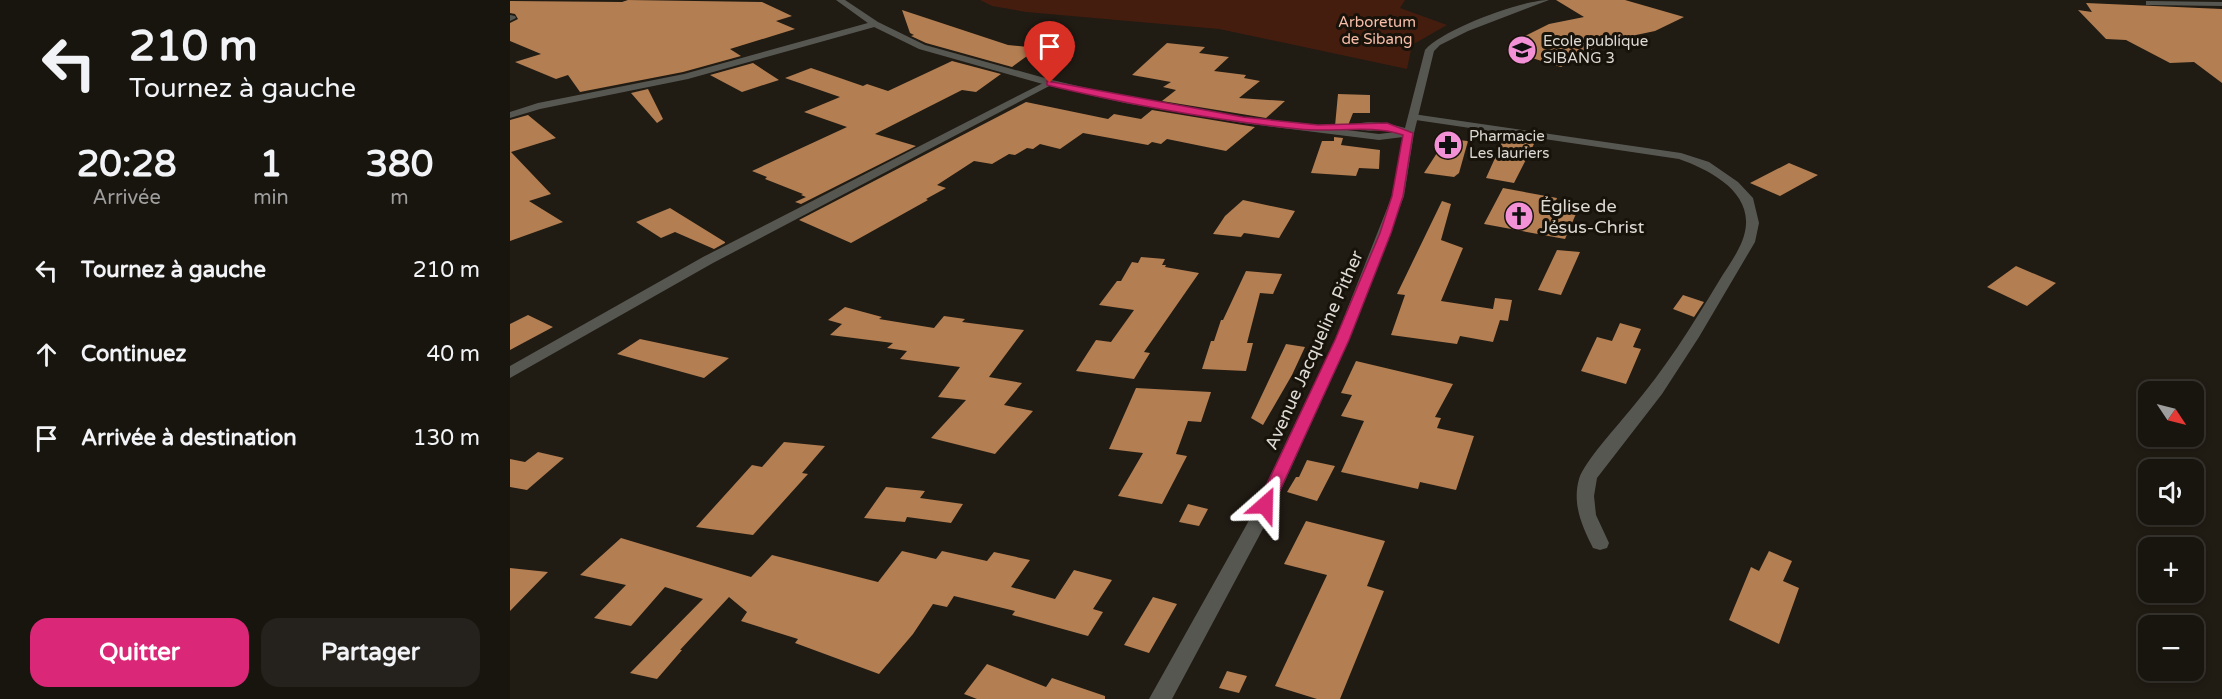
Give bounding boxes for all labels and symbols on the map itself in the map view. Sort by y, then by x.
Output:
park label: Arboretum de Sibang [1338,13,1416,48]
pin [1024,21,1075,83]
place label: Ecole publique SIBANG 3 [1543,32,1648,67]
school or university icon: Ecole publique SIBANG 3 [1506,34,1538,66]
place label: Pharmacie Les lauriers [1469,127,1549,162]
pharmacy icon: Pharmacie Les lauriers [1432,129,1464,161]
place label: Église de Jésus-Christ [1540,195,1645,238]
church icon: Église de Jésus-Christ [1503,200,1535,232]
street label: Avenue Jacqueline Pither [1260,247,1368,453]
north arrow [2138,381,2204,447]
position arrow [1233,473,1297,537]

